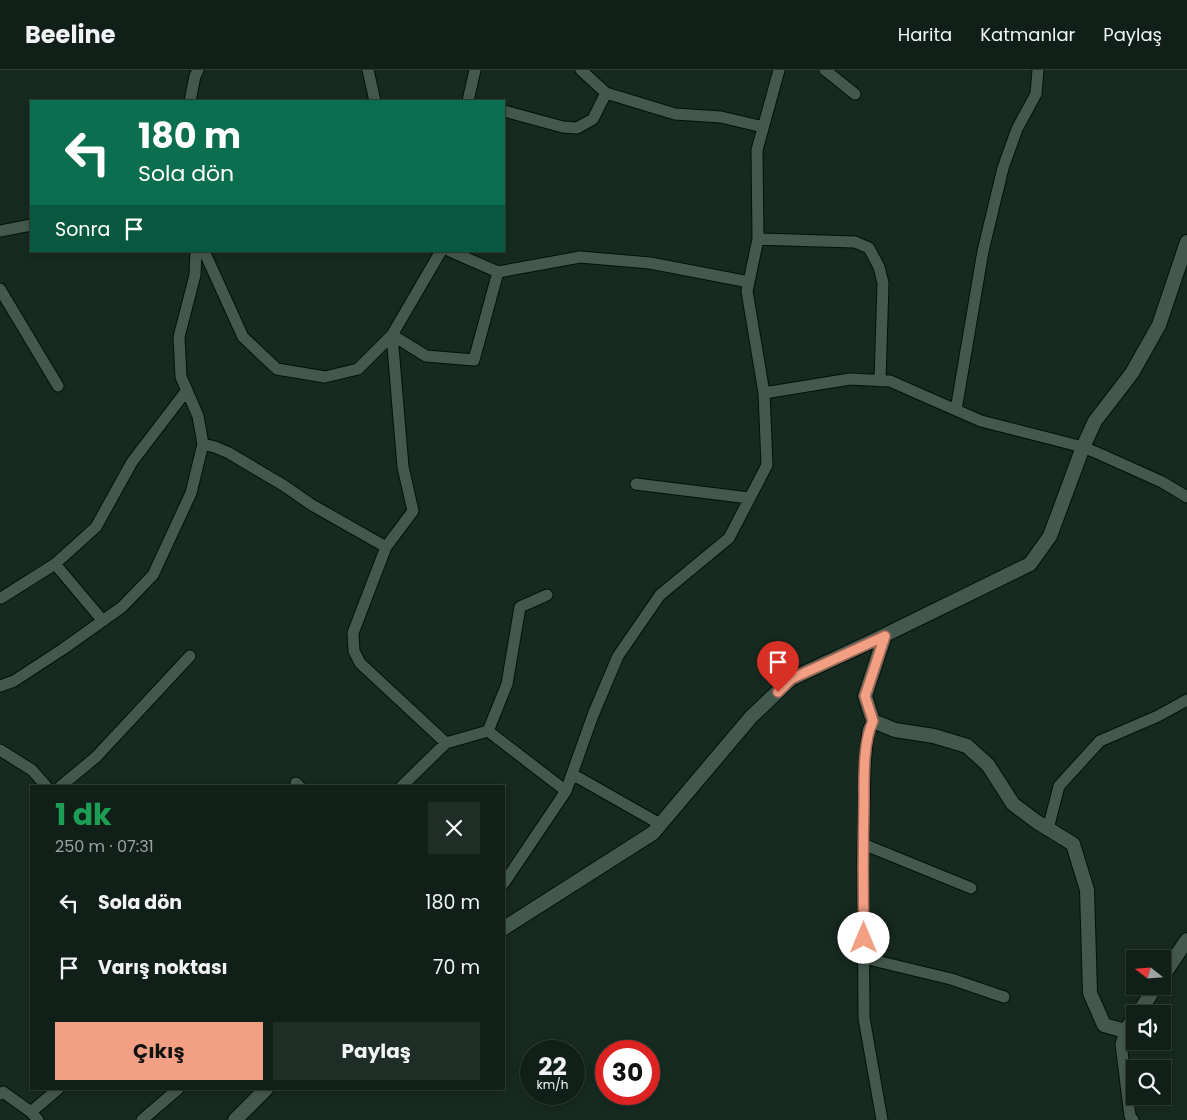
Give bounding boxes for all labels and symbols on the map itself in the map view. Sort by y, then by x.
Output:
pin [757,641,799,692]
position arrow [837,911,889,963]
north arrow [1126,950,1171,995]
speed limit sign: 30 [595,1040,660,1105]

